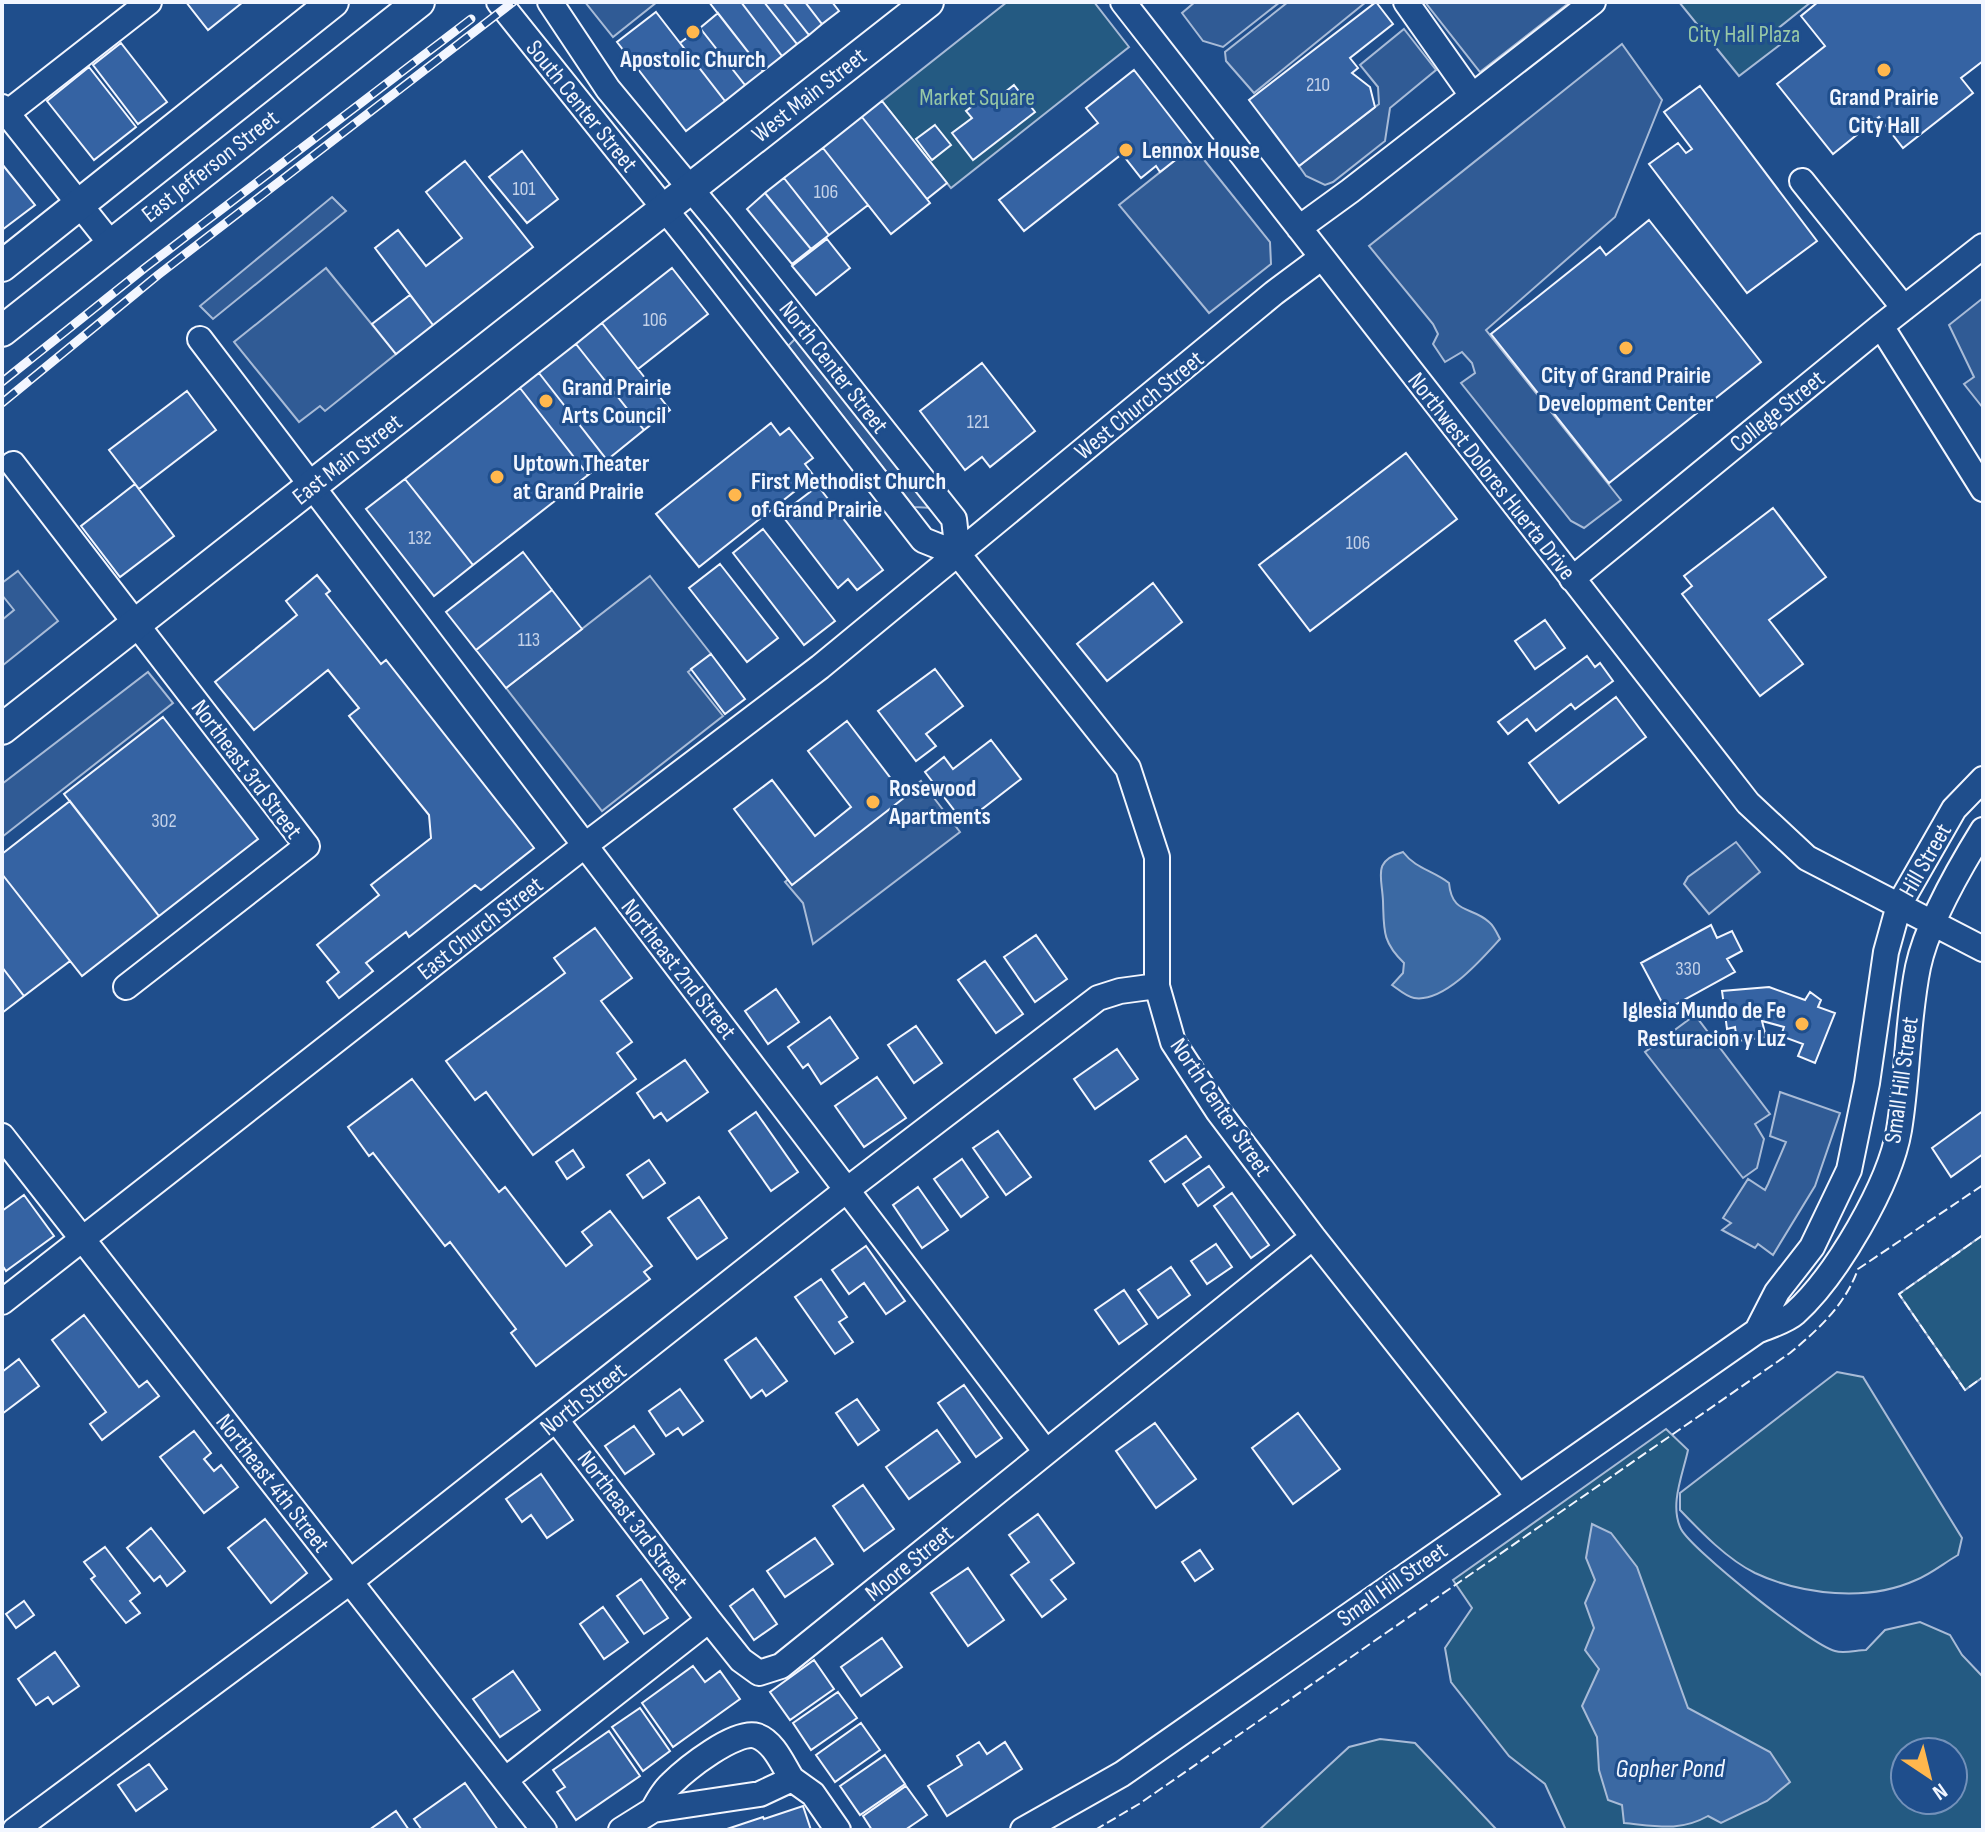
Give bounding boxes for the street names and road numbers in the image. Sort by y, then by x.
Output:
street label: South Center Street [520,35,644,178]
street label: West Main Street [746,42,872,149]
street label: East Jefferson Street [136,104,285,229]
street label: North Center Street [773,295,894,439]
street label: West Church Street [1069,345,1210,466]
street label: College Street [1724,364,1831,458]
street label: Northwest Dolores Huerta Drive [1401,367,1582,586]
street label: East Main Street [287,408,408,511]
street label: Northeast 3rd Street [185,694,308,845]
street label: Hill Street [1893,818,1958,902]
street label: East Church Street [412,870,549,986]
street label: Northeast 2nd Street [615,893,742,1045]
street label: Small Hill Street [1878,1015,1925,1145]
street label: North Center Street [1164,1033,1277,1182]
street label: North Street [534,1357,632,1442]
street label: Northeast 4th Street [210,1408,336,1558]
street label: Northeast 3rd Street [571,1445,694,1596]
street label: Moore Street [859,1519,959,1608]
street label: Small Hill Street [1332,1536,1453,1633]

